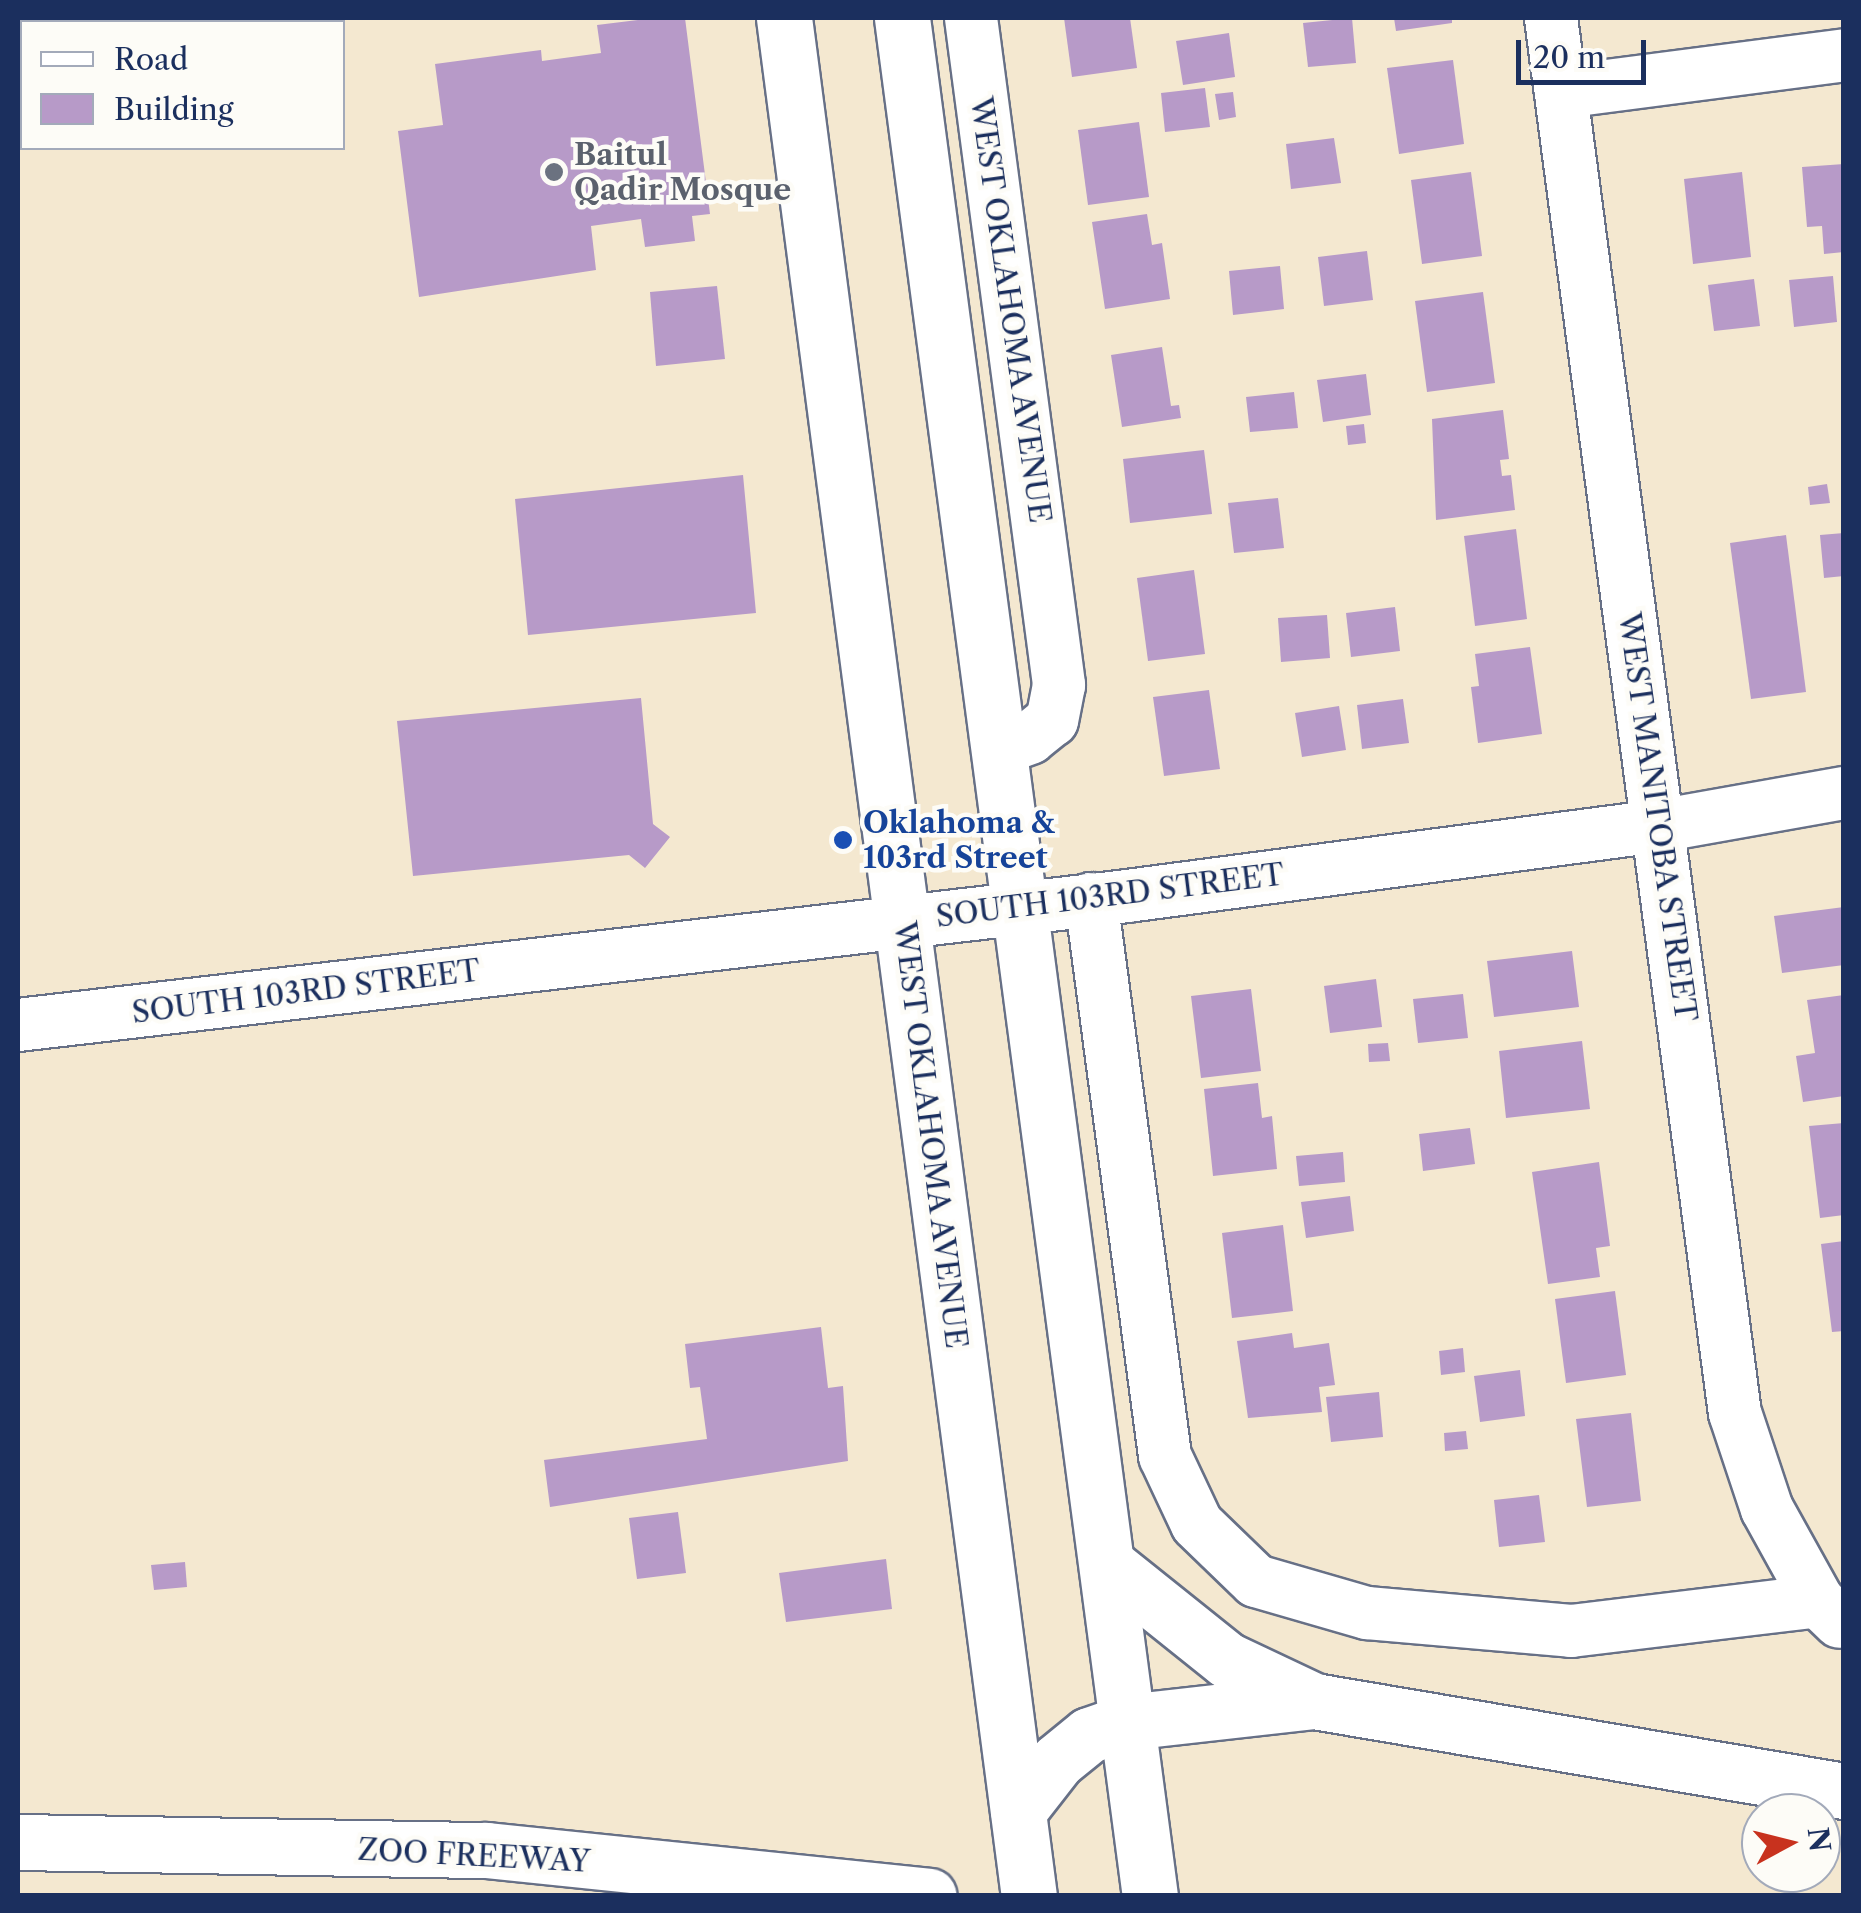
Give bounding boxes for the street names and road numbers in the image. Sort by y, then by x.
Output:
street label: WEST OKLAHOMA AVENUE [962,93,1058,527]
street label: WEST MANITOBA STREET [1610,609,1704,1025]
street label: SOUTH 103RD STREET [934,857,1286,935]
street label: WEST OKLAHOMA AVENUE [886,918,974,1352]
street label: SOUTH 103RD STREET [130,953,482,1031]
street label: ZOO FREEWAY [357,1832,591,1880]

